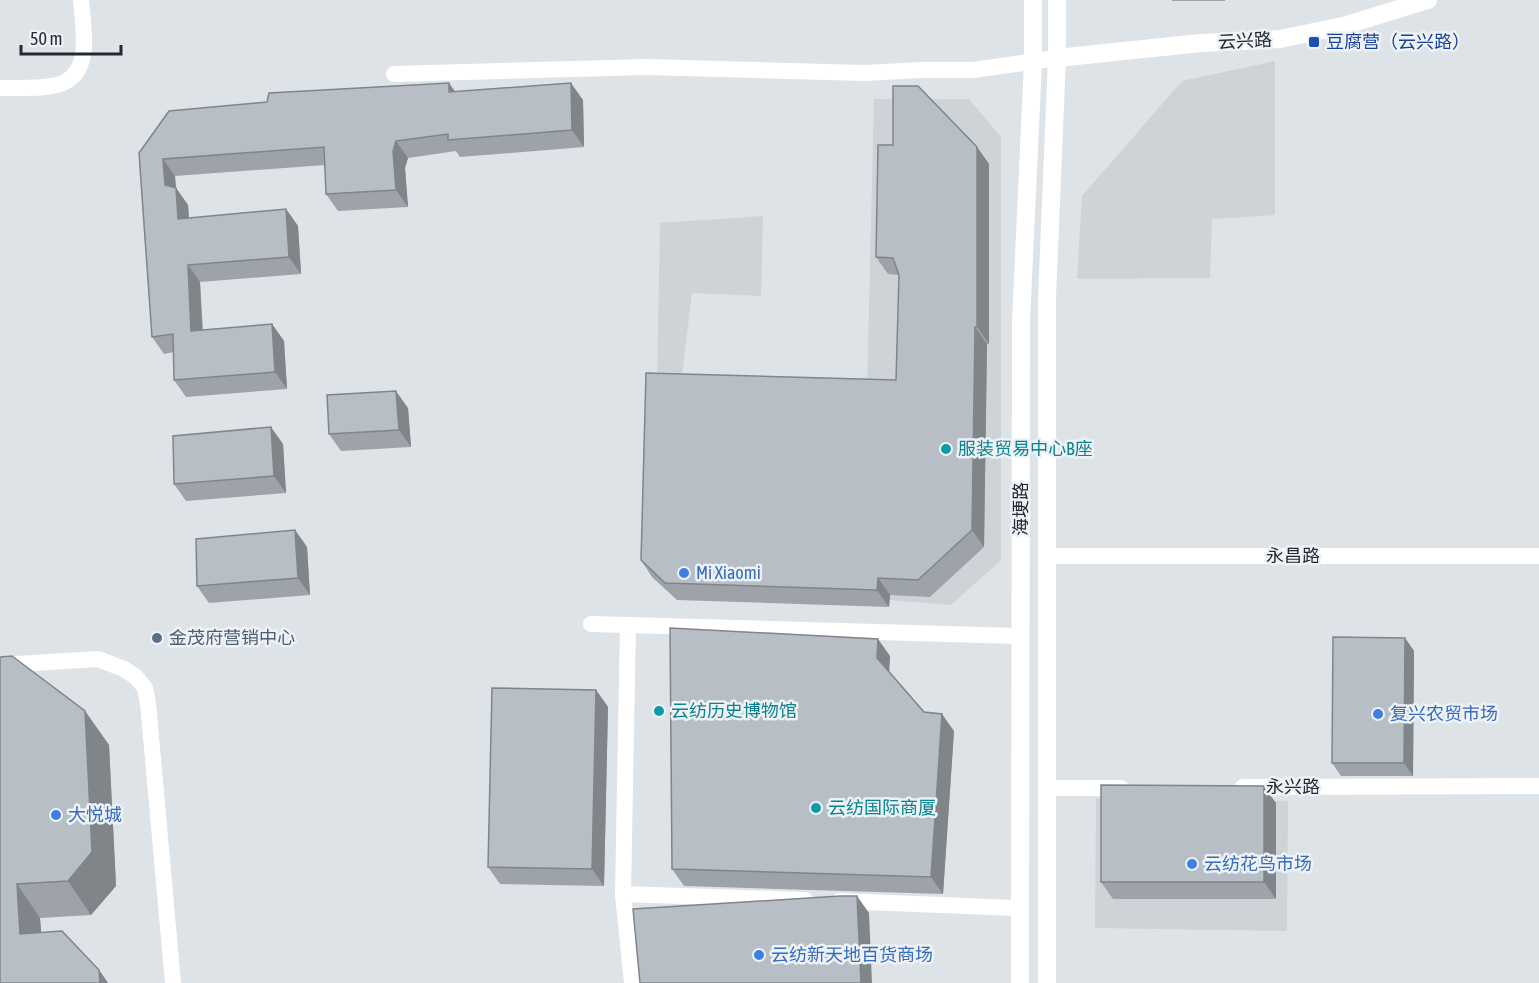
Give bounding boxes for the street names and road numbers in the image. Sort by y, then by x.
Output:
street label: 云兴路 [1217,29,1272,52]
street label: 海埂路 [1010,482,1031,536]
street label: 永昌路 [1266,545,1320,566]
street label: 永兴路 [1266,776,1320,797]

